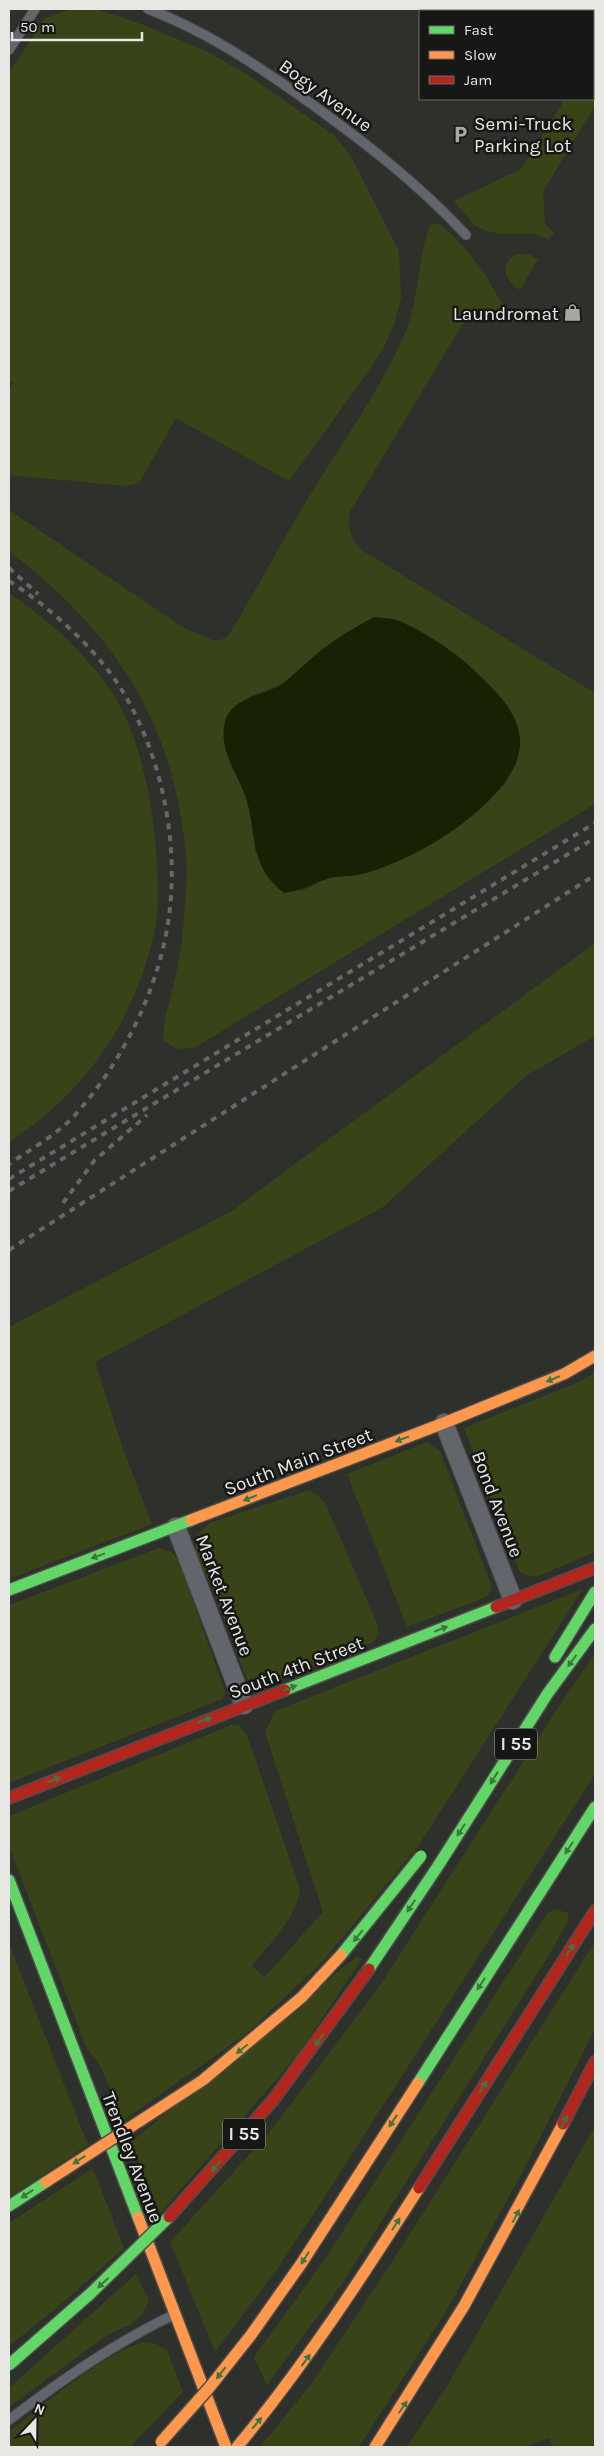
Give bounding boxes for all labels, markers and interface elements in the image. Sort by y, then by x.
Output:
scale bar [12,10,142,42]
legend [419,10,594,100]
text: 50 m [20,18,55,36]
text: Fast [464,21,494,39]
text: Slow [464,46,496,64]
street label: Bogy Avenue [275,55,376,137]
text: Jam [464,71,492,89]
place label: Semi-Truck Parking Lot [474,113,573,157]
parking icon: Semi-Truck Parking Lot [450,124,470,144]
place label: Laundromat [453,303,559,325]
shop icon: Laundromat [563,303,583,323]
one-way arrow [545,1375,560,1383]
street label: South Main Street [221,1424,376,1500]
one-way arrow [395,1436,409,1444]
street label: Bond Avenue [467,1448,527,1561]
one-way arrow [242,1494,257,1502]
street label: Market Avenue [191,1532,257,1659]
one-way arrow [91,1553,106,1560]
one-way arrow [434,1625,449,1633]
street label: South 4th Street [226,1632,367,1704]
one-way arrow [566,1654,577,1667]
one-way arrow [283,1684,298,1692]
one-way arrow [198,1716,213,1724]
road number: I 55 [495,1728,537,1760]
one-way arrow [489,1772,499,1785]
one-way arrow [47,1775,61,1783]
one-way arrow [456,1824,466,1837]
one-way arrow [564,1841,574,1854]
one-way arrow [406,1899,415,1913]
one-way arrow [353,1929,364,1942]
one-way arrow [566,1944,575,1957]
one-way arrow [476,1978,486,1991]
one-way arrow [314,2033,324,2047]
one-way arrow [236,2043,249,2054]
one-way arrow [479,2081,488,2094]
street label: Trendley Avenue [97,2089,167,2226]
one-way arrow [389,2115,398,2128]
one-way arrow [560,2115,568,2130]
road number: I 55 [223,2118,265,2150]
one-way arrow [72,2156,86,2165]
one-way arrow [211,2160,222,2172]
one-way arrow [21,2189,34,2199]
one-way arrow [512,2209,520,2223]
one-way arrow [391,2218,401,2231]
one-way arrow [300,2251,310,2264]
one-way arrow [97,2277,109,2289]
one-way arrow [301,2353,311,2366]
one-way arrow [216,2366,226,2380]
north arrow [10,2396,60,2446]
text: N [32,2400,48,2419]
one-way arrow [398,2400,407,2414]
one-way arrow [252,2417,263,2430]

